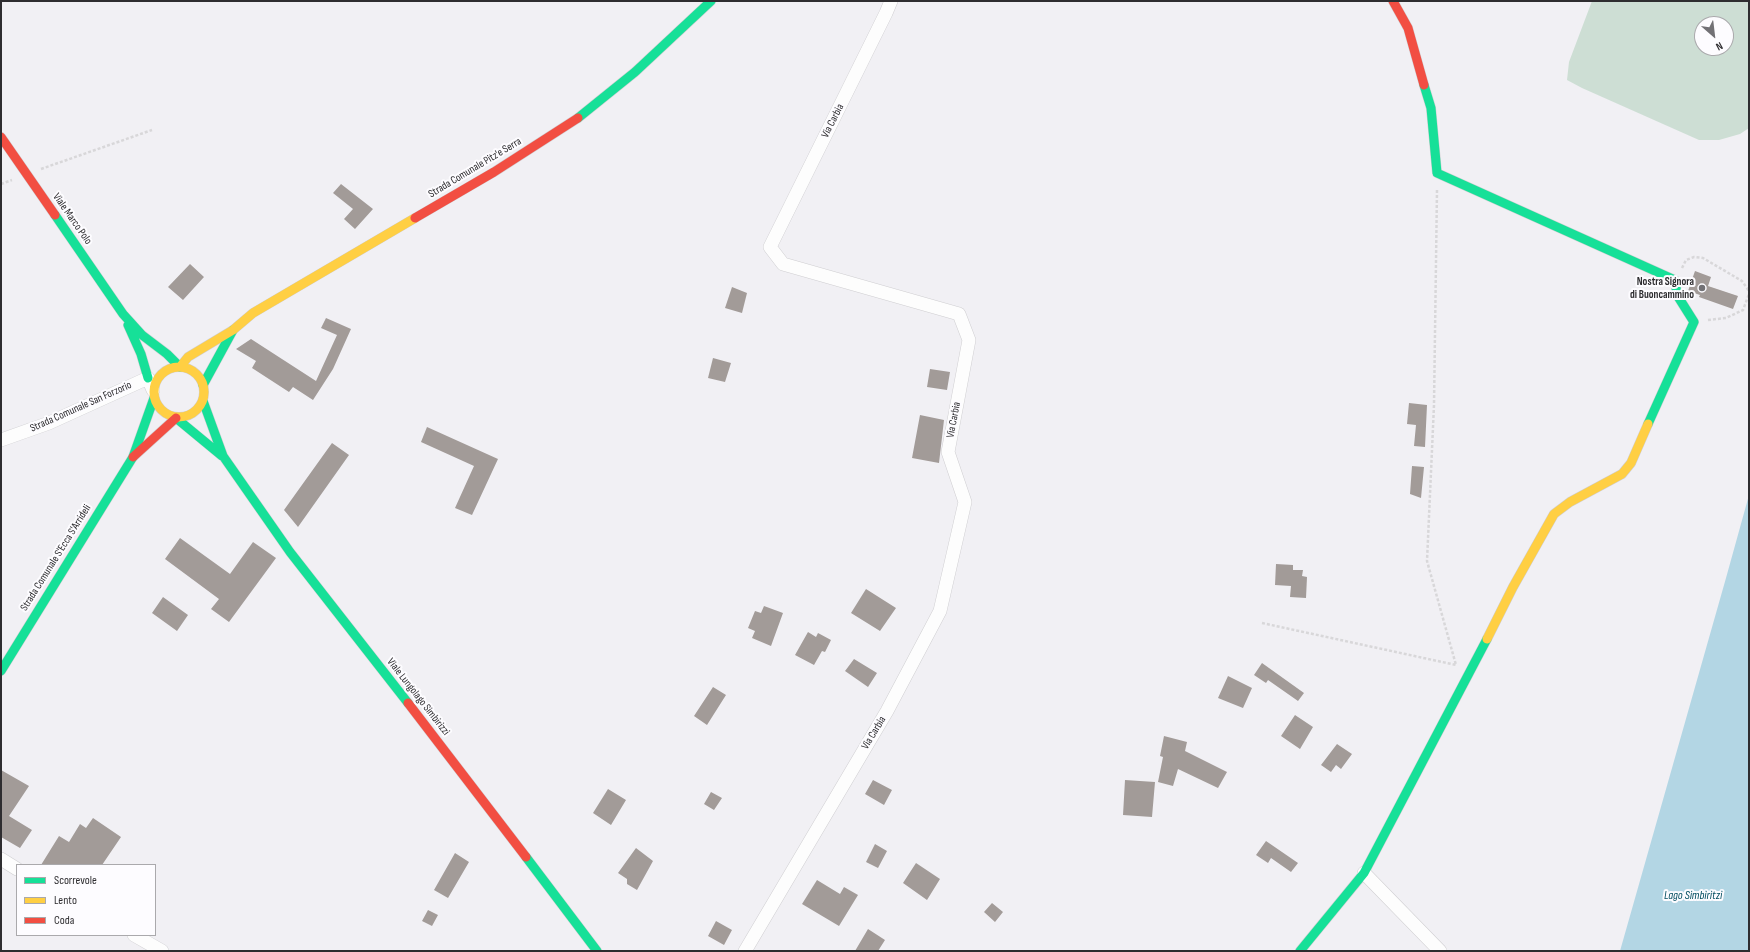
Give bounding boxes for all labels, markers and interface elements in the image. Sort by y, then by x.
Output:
north arrow [1694,16,1734,56]
text: N [1714,39,1725,53]
street label: Via Carbia [819,102,847,140]
street label: Strada Comunale Pitz'e Serra [426,135,524,201]
street label: Viale Marco Polo [49,191,95,247]
place label: Nostra Signora di Buoncammino [1630,275,1694,301]
marker: Nostra Signora di Buoncammino [1697,283,1707,293]
street label: Strada Comunale San Forzorio [28,379,134,435]
street label: Via Carbia [944,401,964,439]
street label: Strada Comunale S'Ecca S'Arrideli [18,502,94,614]
street label: Viale Lungolago Simbirizzi [384,656,452,738]
street label: Via Carbia [859,714,889,752]
legend [16,864,156,936]
text: Scorrevole [54,873,97,888]
water label: Lago Simbiritzi [1664,889,1722,903]
text: Lento [54,893,77,908]
text: Coda [54,913,74,928]

